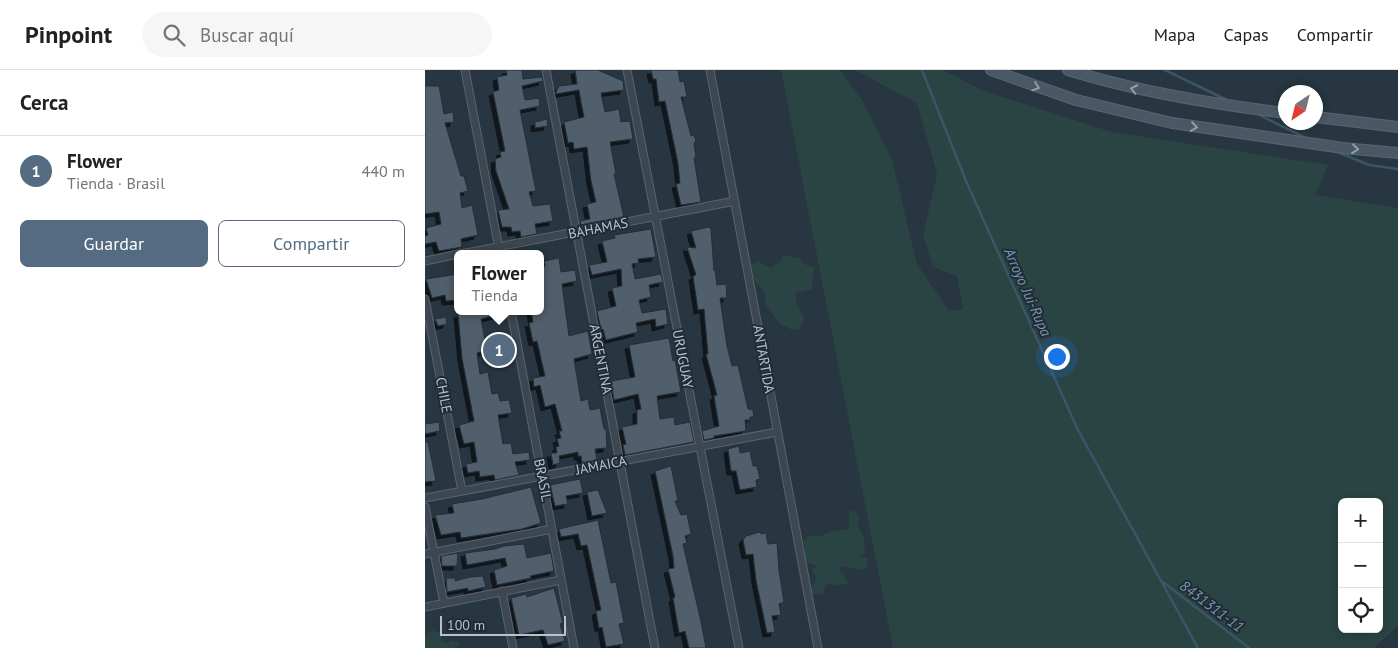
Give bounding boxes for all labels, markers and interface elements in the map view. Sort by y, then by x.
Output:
search box [142,12,492,57]
text: Pinpoint [25,19,112,50]
icon: search [160,21,188,49]
text: Buscar aquí [200,23,294,47]
text: Mapa [1154,23,1196,46]
text: Capas [1224,23,1269,46]
text: Compartir [1297,23,1373,46]
one-way arrow [1032,81,1040,91]
one-way arrow [1129,84,1138,94]
north arrow [1278,85,1323,130]
text: Cerca [20,89,69,116]
one-way arrow [1189,121,1198,131]
one-way arrow [1351,143,1359,154]
text: Flower [67,149,122,173]
text: 1 [31,161,41,181]
text: 440 m [362,161,405,181]
text: Tienda · Brasil [67,173,165,193]
street label: BAHAMAS [567,213,629,243]
button: Guardar [20,220,208,267]
button: Compartir [218,220,405,267]
water label: Arroyo Jui-Rupa [1000,244,1056,340]
popup [454,250,544,315]
text: Flower [471,261,527,285]
text: Tienda [471,285,518,305]
street label: ARGENTINA [585,323,617,396]
street label: ANTARTIDA [749,323,779,395]
street label: URUGUAY [669,328,698,390]
pin: 1 [483,331,515,369]
your location [1044,344,1070,370]
street label: CHILE [432,376,456,414]
street label: JAMAICA [573,451,629,479]
street label: BRASIL [530,457,556,503]
map controls [1338,498,1383,633]
button: + [1338,498,1383,543]
button: − [1338,543,1383,588]
water label: 8431311-11 [1176,576,1248,636]
button: locate [1338,588,1383,633]
scale bar [440,613,566,636]
text: 100 m [447,616,485,634]

